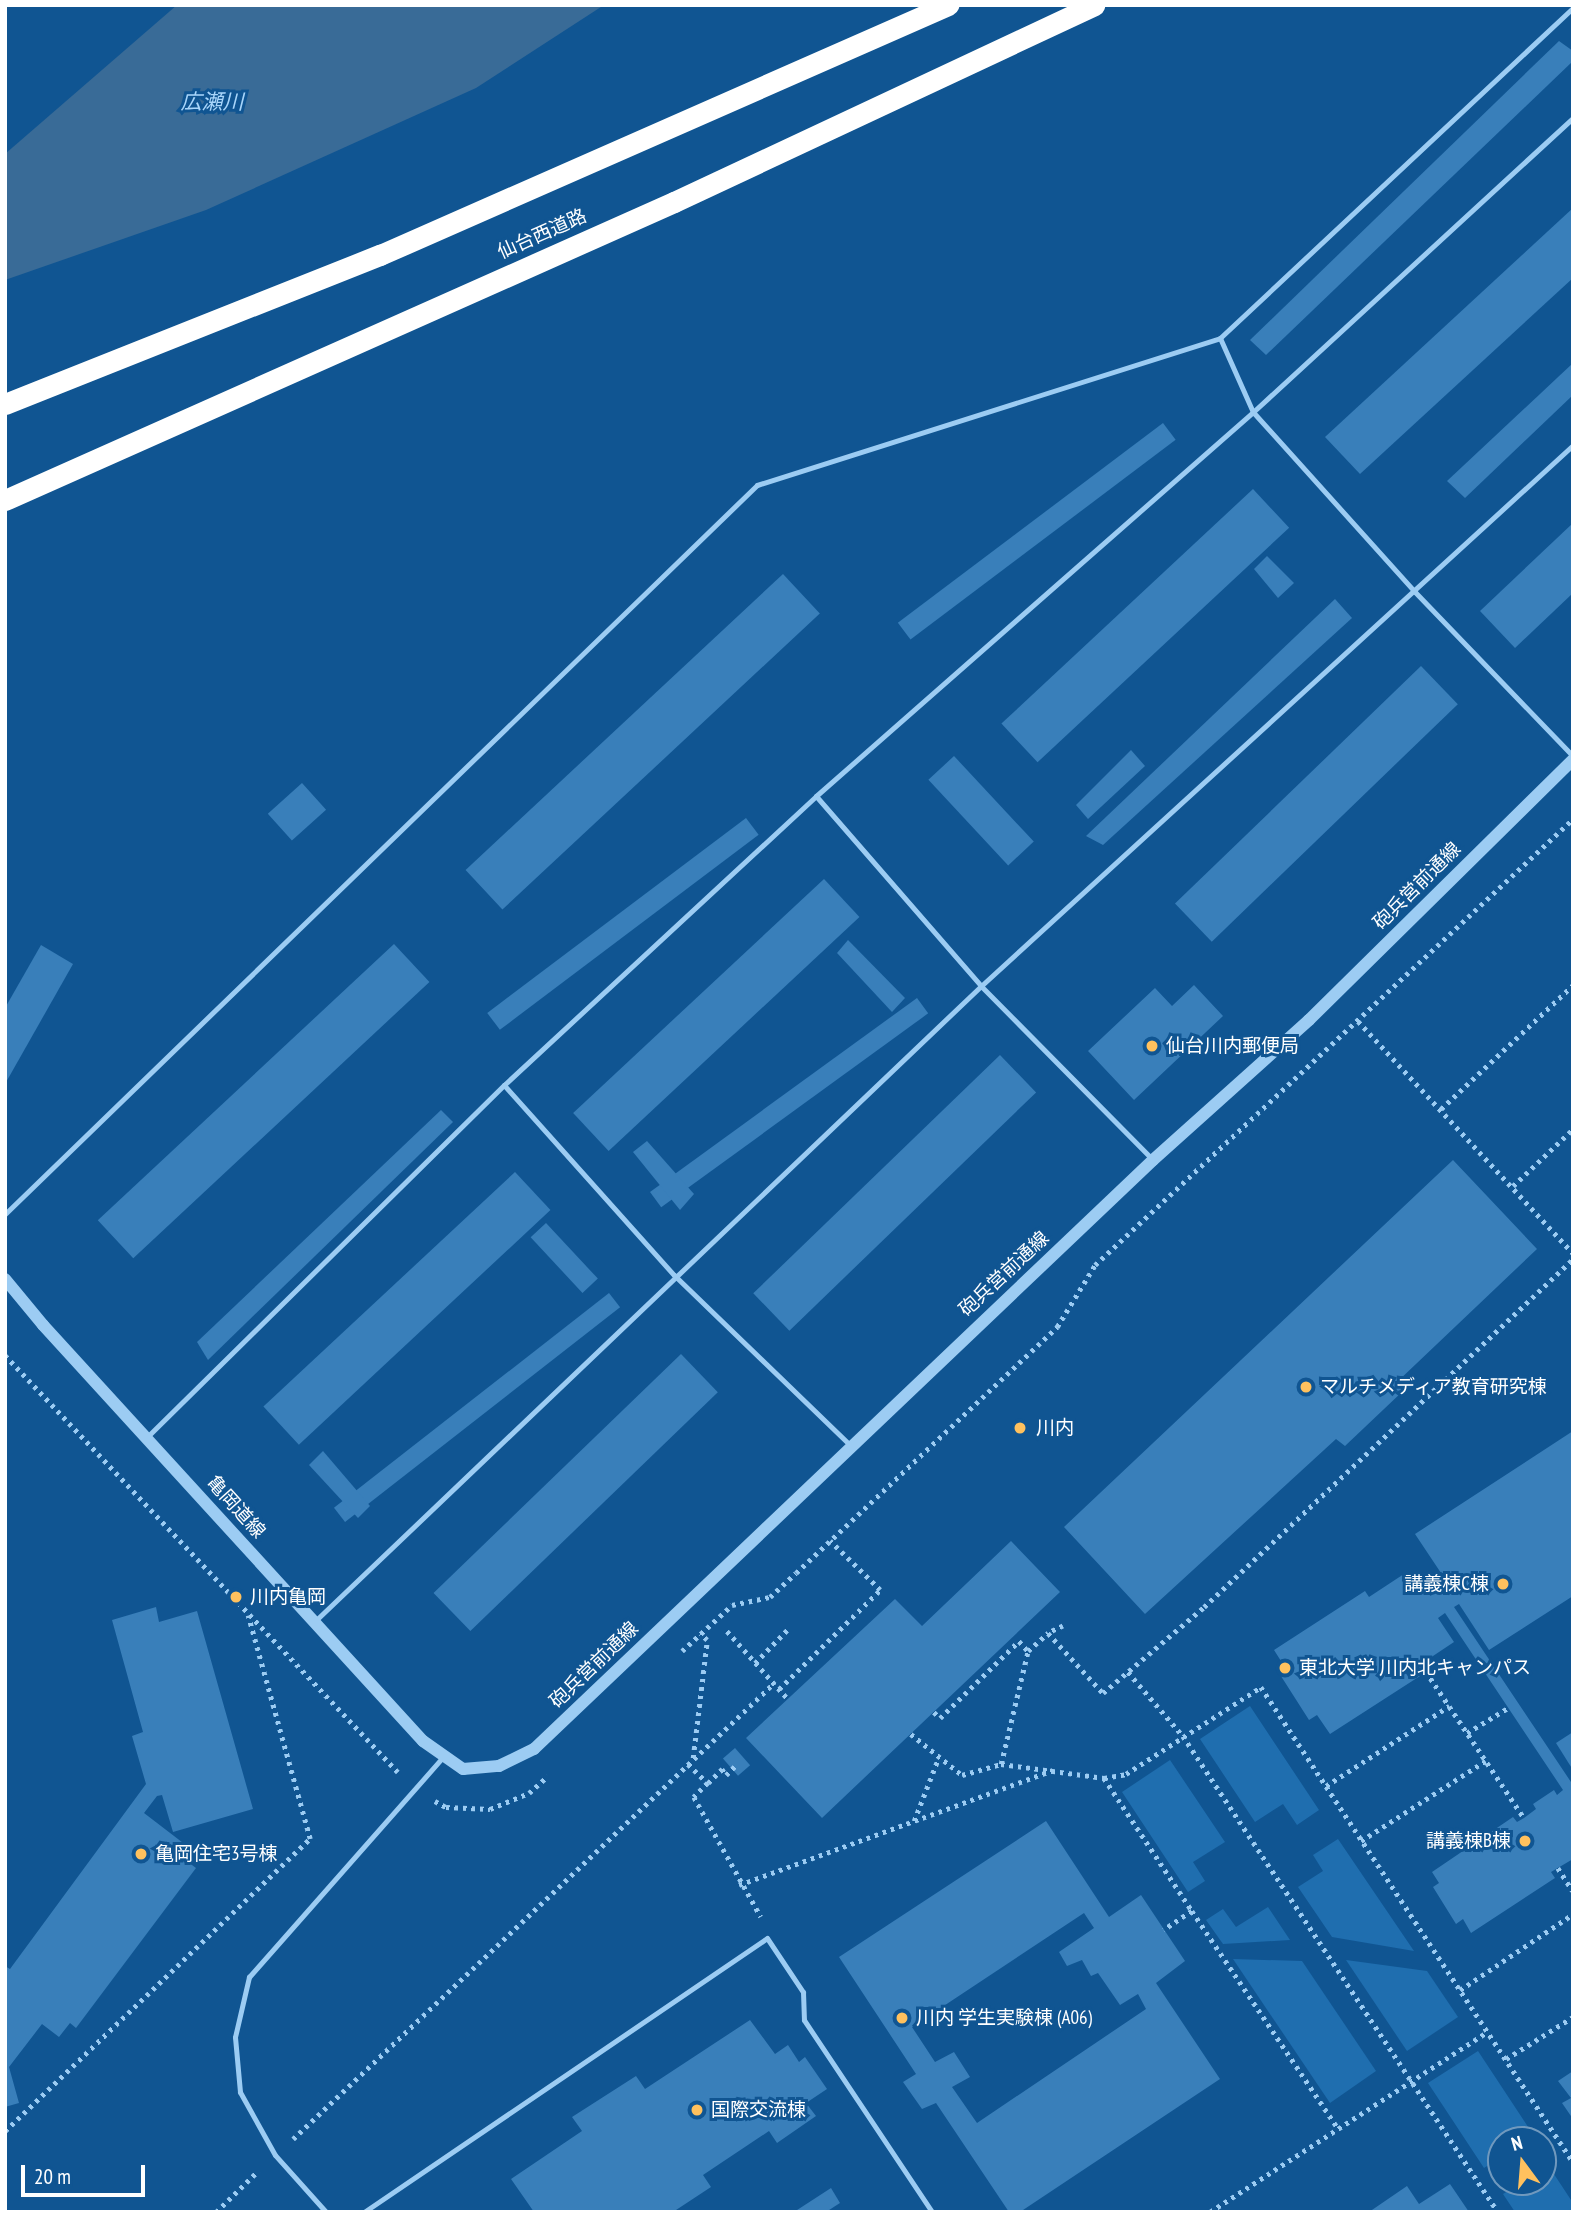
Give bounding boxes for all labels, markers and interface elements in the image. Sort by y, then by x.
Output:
water label: 広瀬川 [181,89,243,115]
street label: 仙台西道路 [494,204,590,264]
street label: 砲兵営前通線 [1369,838,1465,934]
place label: 仙台川内郵便局 [1166,1035,1299,1057]
marker: 仙台川内郵便局 [1144,1038,1160,1054]
street label: 砲兵営前通線 [955,1227,1053,1321]
place label: マルチメディア教育研究棟 [1320,1376,1548,1398]
marker: マルチメディア教育研究棟 [1298,1379,1314,1395]
place label: 川内 [1036,1417,1074,1439]
marker: 川内 [1010,1418,1030,1438]
street label: 亀岡道線 [202,1471,270,1543]
place label: 講義棟C棟 [1404,1573,1489,1595]
marker: 講義棟C棟 [1495,1576,1511,1592]
place label: 川内亀岡 [250,1586,326,1608]
marker: 川内亀岡 [228,1589,244,1605]
street label: 砲兵営前通線 [545,1617,643,1713]
place label: 東北大学 川内北キャンパス [1299,1657,1531,1679]
marker: 東北大学 川内北キャンパス [1277,1660,1293,1676]
place label: 講義棟B棟 [1426,1830,1511,1852]
marker: 講義棟B棟 [1517,1833,1533,1849]
place label: 亀岡住宅3号棟 [155,1843,278,1865]
marker: 亀岡住宅3号棟 [133,1846,149,1862]
place label: 川内 学生実験棟 (A06) [916,2007,1092,2029]
marker: 川内 学生実験棟 (A06) [894,2010,910,2026]
place label: 国際交流棟 [711,2099,806,2121]
marker: 国際交流棟 [689,2102,705,2118]
north arrow [1487,2126,1557,2196]
text: N [1509,2130,1525,2156]
scale bar [24,2150,149,2194]
text: 20 m [34,2163,71,2190]

